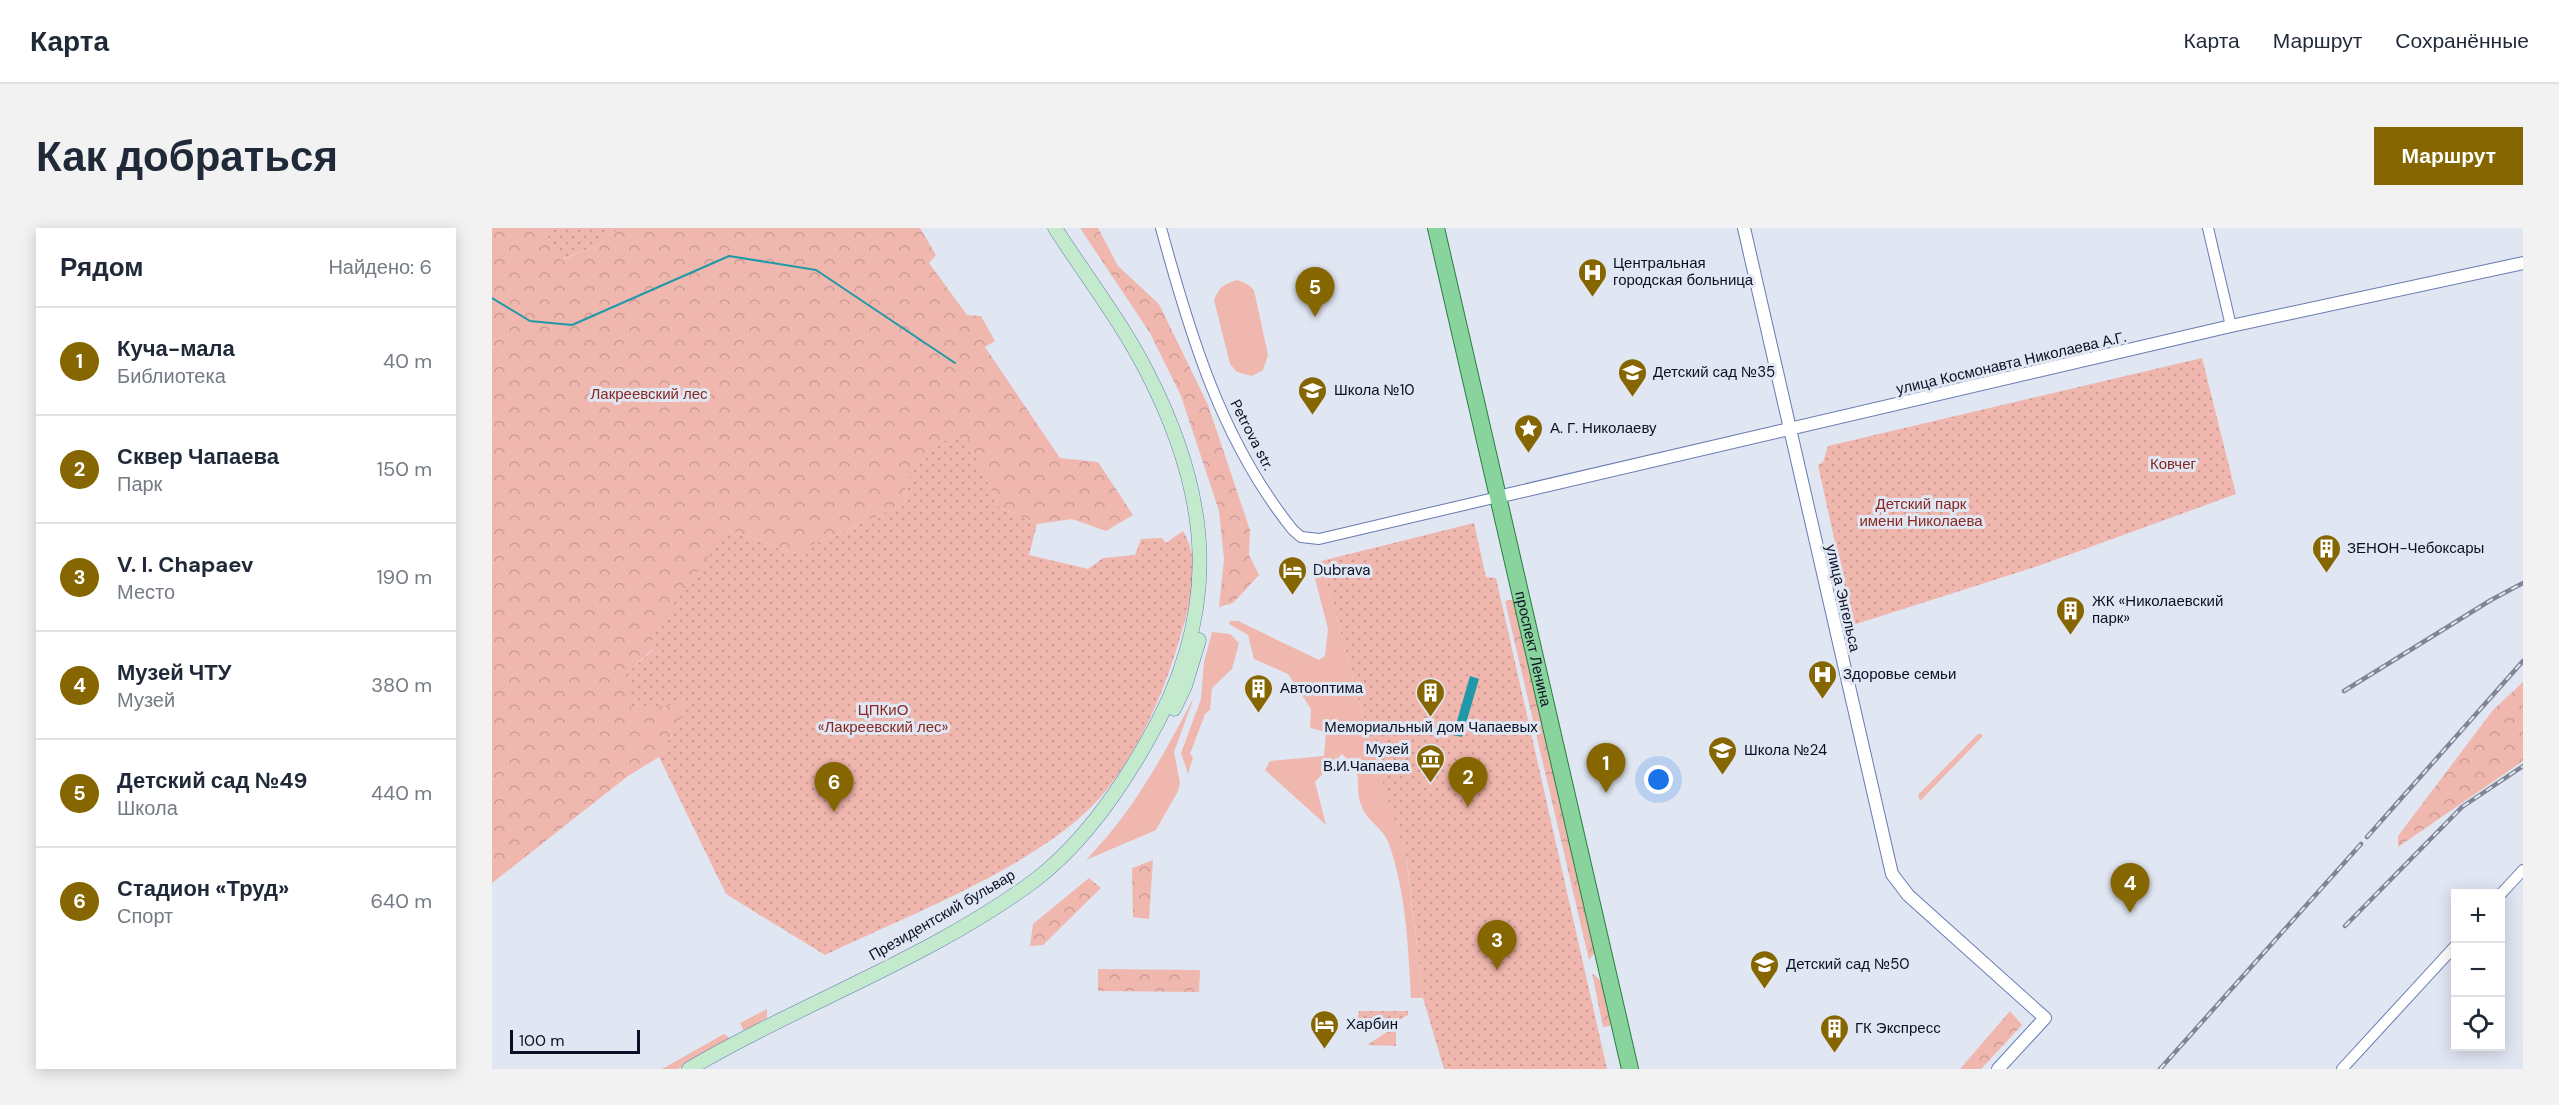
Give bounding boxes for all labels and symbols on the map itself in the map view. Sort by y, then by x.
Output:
place label: Центральная городская больница [1613,253,1754,290]
hospital icon: Центральная городская больница [1576,256,1608,298]
pin: 5 [1296,268,1334,317]
street label: улица Космонавта Николаева А.Г. [1894,327,2128,399]
school or university icon: Детский сад №35 [1616,356,1648,398]
place label: Детский сад №35 [1653,362,1775,382]
school or university icon: Школа №10 [1297,374,1329,416]
place label: Школа №10 [1334,380,1415,400]
park label: Лакреевский лес [591,384,708,404]
street label: Petrova str. [1226,396,1278,474]
place icon: А. Г. Николаеву [1513,412,1545,454]
place label: А. Г. Николаеву [1550,418,1657,438]
park label: Ковчег [2150,454,2197,474]
park label: Детский парк имени Николаева [1859,494,1983,531]
building icon: ЗЕНОН-Чебоксары [2310,532,2342,574]
place label: ЗЕНОН-Чебоксары [2347,538,2484,558]
street label: улица Энгельса [1821,542,1865,654]
hotel icon: Dubrava [1276,554,1308,596]
place label: Dubrava [1313,560,1370,580]
street label: проспект Ленина [1510,589,1556,709]
place label: ЖК «Николаевский парк» [2092,591,2223,628]
building icon: ЖК «Николаевский парк» [2055,594,2087,636]
hospital icon: Здоровье семьи [1806,658,1838,700]
place label: Здоровье семьи [1843,664,1956,684]
building icon: Автооптима [1243,672,1275,714]
building icon: Мемориальный дом Чапаевых [1415,676,1447,718]
place label: Автооптима [1280,678,1364,698]
park label: ЦПКиО «Лакреевский лес» [818,700,948,737]
place label: Мемориальный дом Чапаевых [1324,717,1538,737]
school or university icon: Школа №24 [1707,734,1739,776]
place label: Музей В.И.Чапаева [1323,739,1410,776]
place label: Школа №24 [1744,740,1827,760]
museum icon: Музей В.И.Чапаева [1414,742,1446,784]
pin: 1 [1586,744,1626,793]
pin: 2 [1448,758,1488,807]
pin: 6 [814,762,854,812]
your location [1644,765,1673,794]
pin: 4 [2110,864,2150,913]
street label: Президентский бульвар [865,865,1019,965]
pin: 3 [1478,920,1516,970]
school or university icon: Детский сад №50 [1749,948,1781,990]
place label: Детский сад №50 [1786,954,1910,974]
hotel icon: Харбин [1309,1008,1341,1050]
building icon: ГК Экспресс [1818,1012,1850,1054]
place label: Харбин [1346,1014,1398,1034]
place label: ГК Экспресс [1855,1018,1941,1038]
scale bar [510,1027,640,1054]

